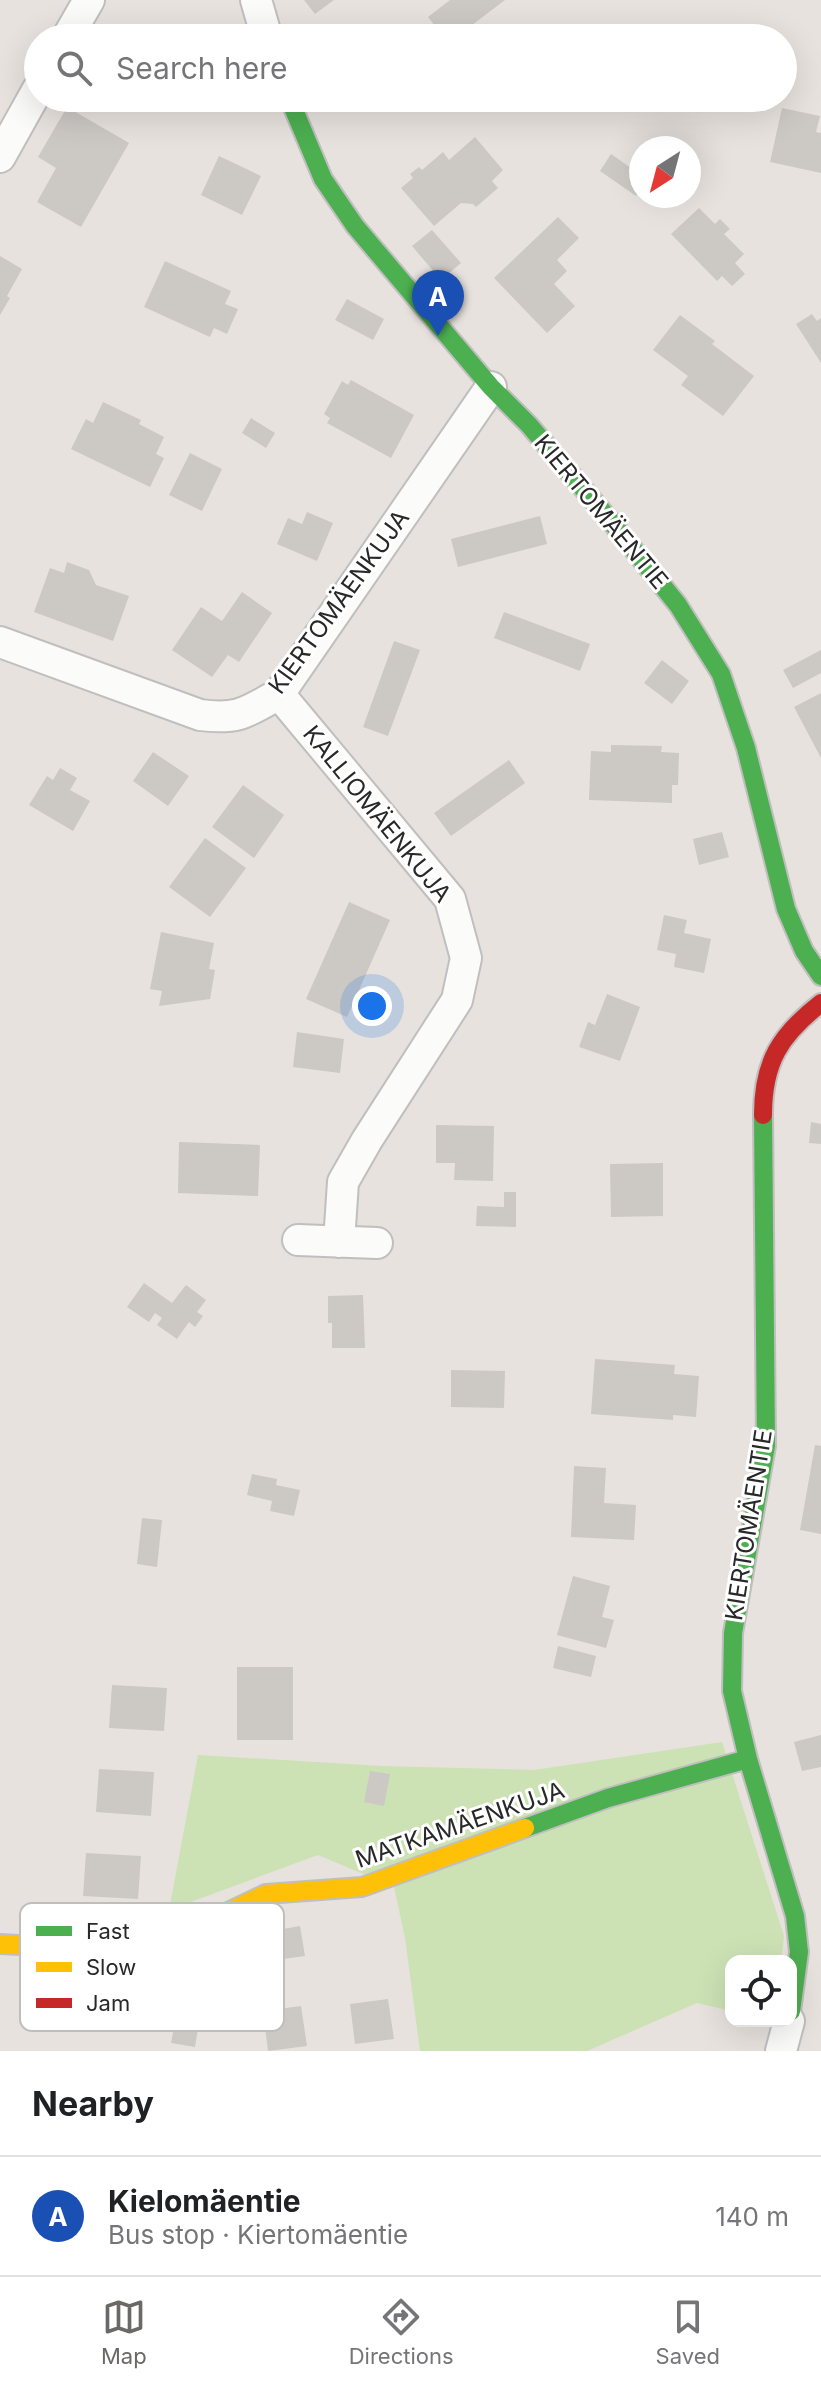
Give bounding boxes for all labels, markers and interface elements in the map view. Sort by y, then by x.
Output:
search box [24,24,797,112]
icon: search [52,46,96,90]
text: Search here [116,50,288,86]
north arrow [629,136,701,208]
pin: A [412,270,464,336]
street label: KIERTOMÄENTIE [528,429,674,595]
street label: KIERTOMÄENKUJA [262,504,415,699]
street label: KALLIOMÄENKUJA [297,719,458,908]
your location [352,986,392,1026]
street label: KIERTOMÄENTIE [719,1427,778,1622]
street label: MATKAMÄENKUJA [352,1775,568,1874]
legend [20,1903,284,2031]
text: Fast [86,1918,130,1944]
text: Slow [86,1954,136,1980]
map controls [725,1955,797,2027]
button: locate [725,1955,797,2027]
text: Jam [86,1990,130,2016]
text: Nearby [32,2083,154,2124]
text: Kielomäentie [108,2183,301,2219]
text: A [48,2201,68,2232]
text: 140 m [715,2201,789,2232]
text: Bus stop · Kiertomäentie [108,2219,408,2250]
tab: Map [101,2295,147,2369]
tab: Directions [349,2295,454,2369]
tab: Saved [656,2295,720,2369]

